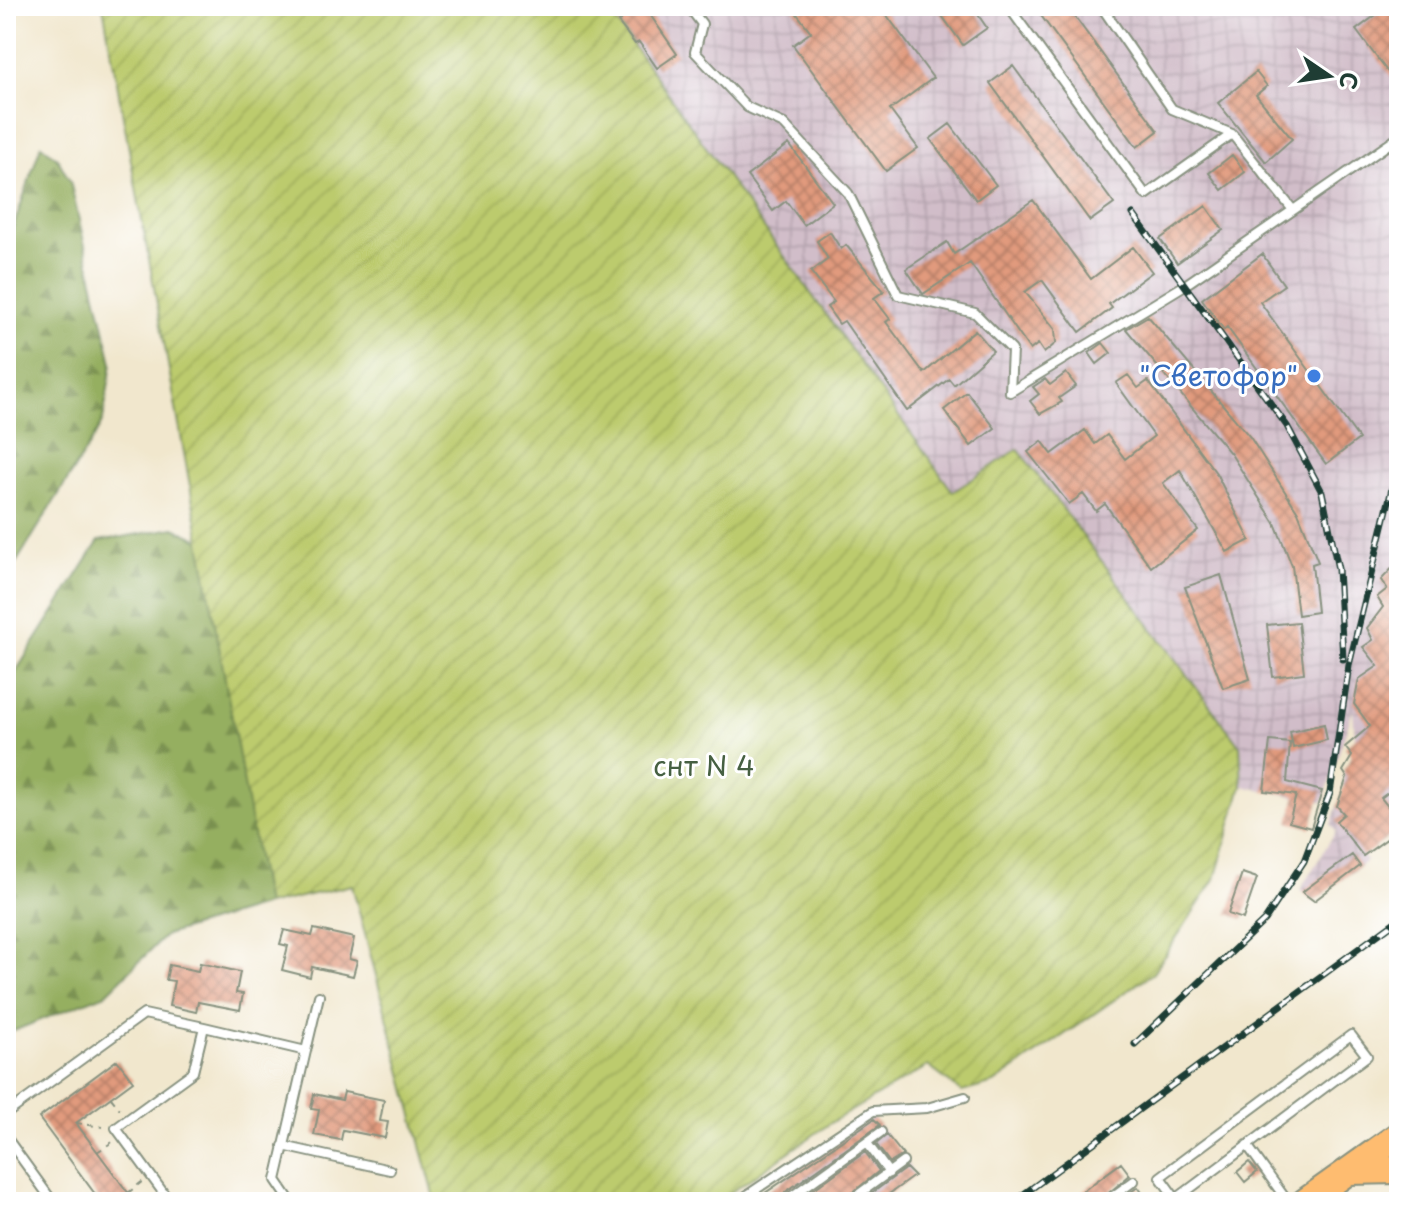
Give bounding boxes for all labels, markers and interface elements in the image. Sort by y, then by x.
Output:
north arrow [1289,36,1369,116]
text: С [1332,69,1368,93]
place label: "Светофор" [1139,353,1298,396]
marker: "Светофор" [1305,367,1323,385]
park label: снт N 4 [653,743,755,786]

